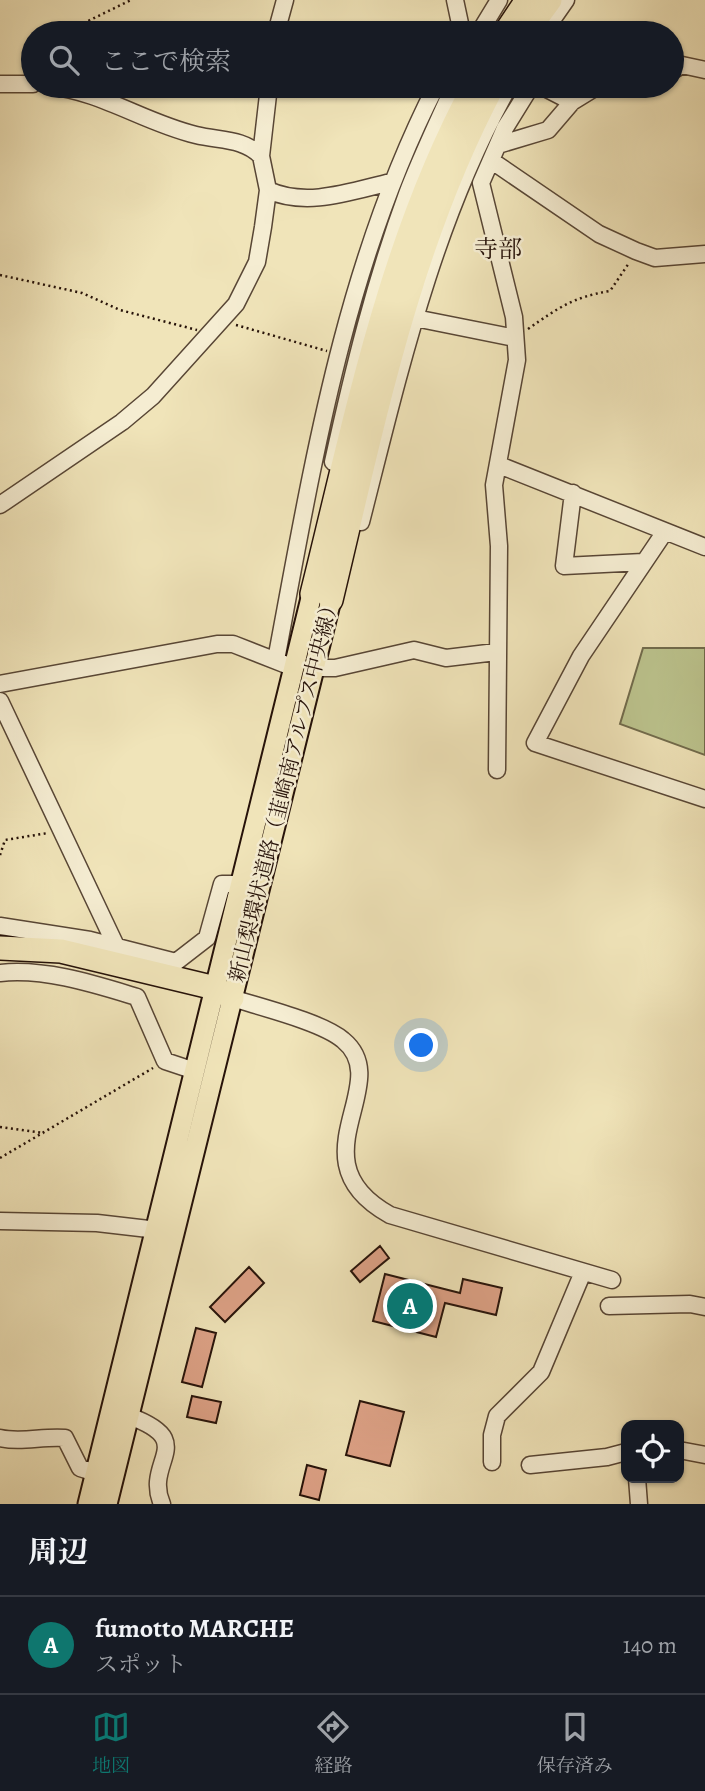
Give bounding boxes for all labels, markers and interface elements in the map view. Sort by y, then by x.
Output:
search box [21,21,684,98]
icon: search [45,41,83,79]
text: ここで検索 [101,44,231,79]
district label: 寺部 [474,233,522,265]
street label: 新山梨環状道路（韮崎南アルプス中央線） [222,593,346,985]
your location [404,1028,438,1062]
pin: A [387,1280,433,1332]
map controls [621,1420,684,1483]
button: locate [621,1420,684,1483]
text: 周辺 [28,1532,88,1572]
text: fumotto MARCHE [95,1611,294,1646]
text: A [44,1630,58,1661]
text: 140 m [623,1630,677,1661]
text: スポット [95,1649,187,1680]
tab: 地図 [92,1708,130,1779]
tab: 経路 [314,1708,353,1779]
tab: 保存済み [537,1708,613,1779]

